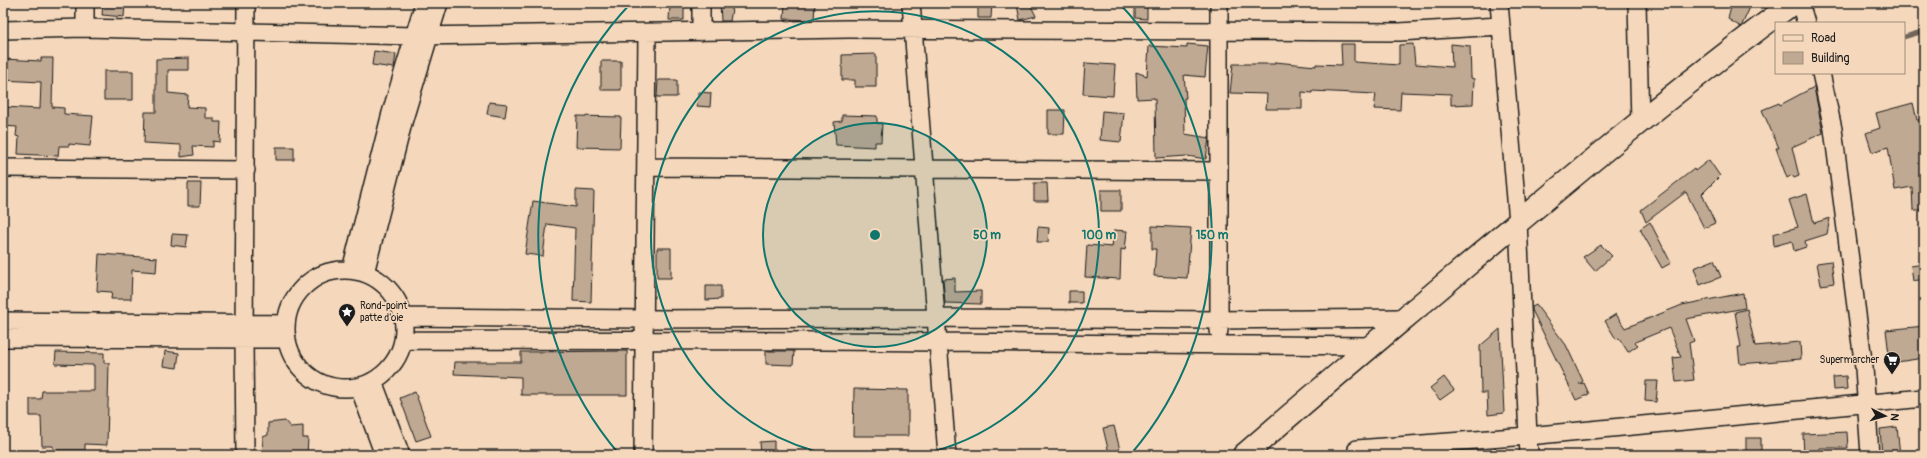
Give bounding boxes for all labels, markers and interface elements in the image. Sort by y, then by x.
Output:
legend [1775,22,1905,74]
text: Road [1811,31,1836,46]
text: Building [1811,51,1850,66]
centre of rings [868,228,882,242]
text: 50 m [973,228,1001,243]
text: 100 m [1082,228,1117,243]
text: 150 m [1196,228,1229,243]
place label: Rond-point patte d'oie [360,300,408,324]
place icon: Rond-point patte d'oie [337,302,357,327]
supermarket icon: Supermarcher [1882,350,1902,375]
place label: Supermarcher [1820,354,1879,366]
north arrow [1865,396,1905,436]
text: N [1888,413,1901,422]

